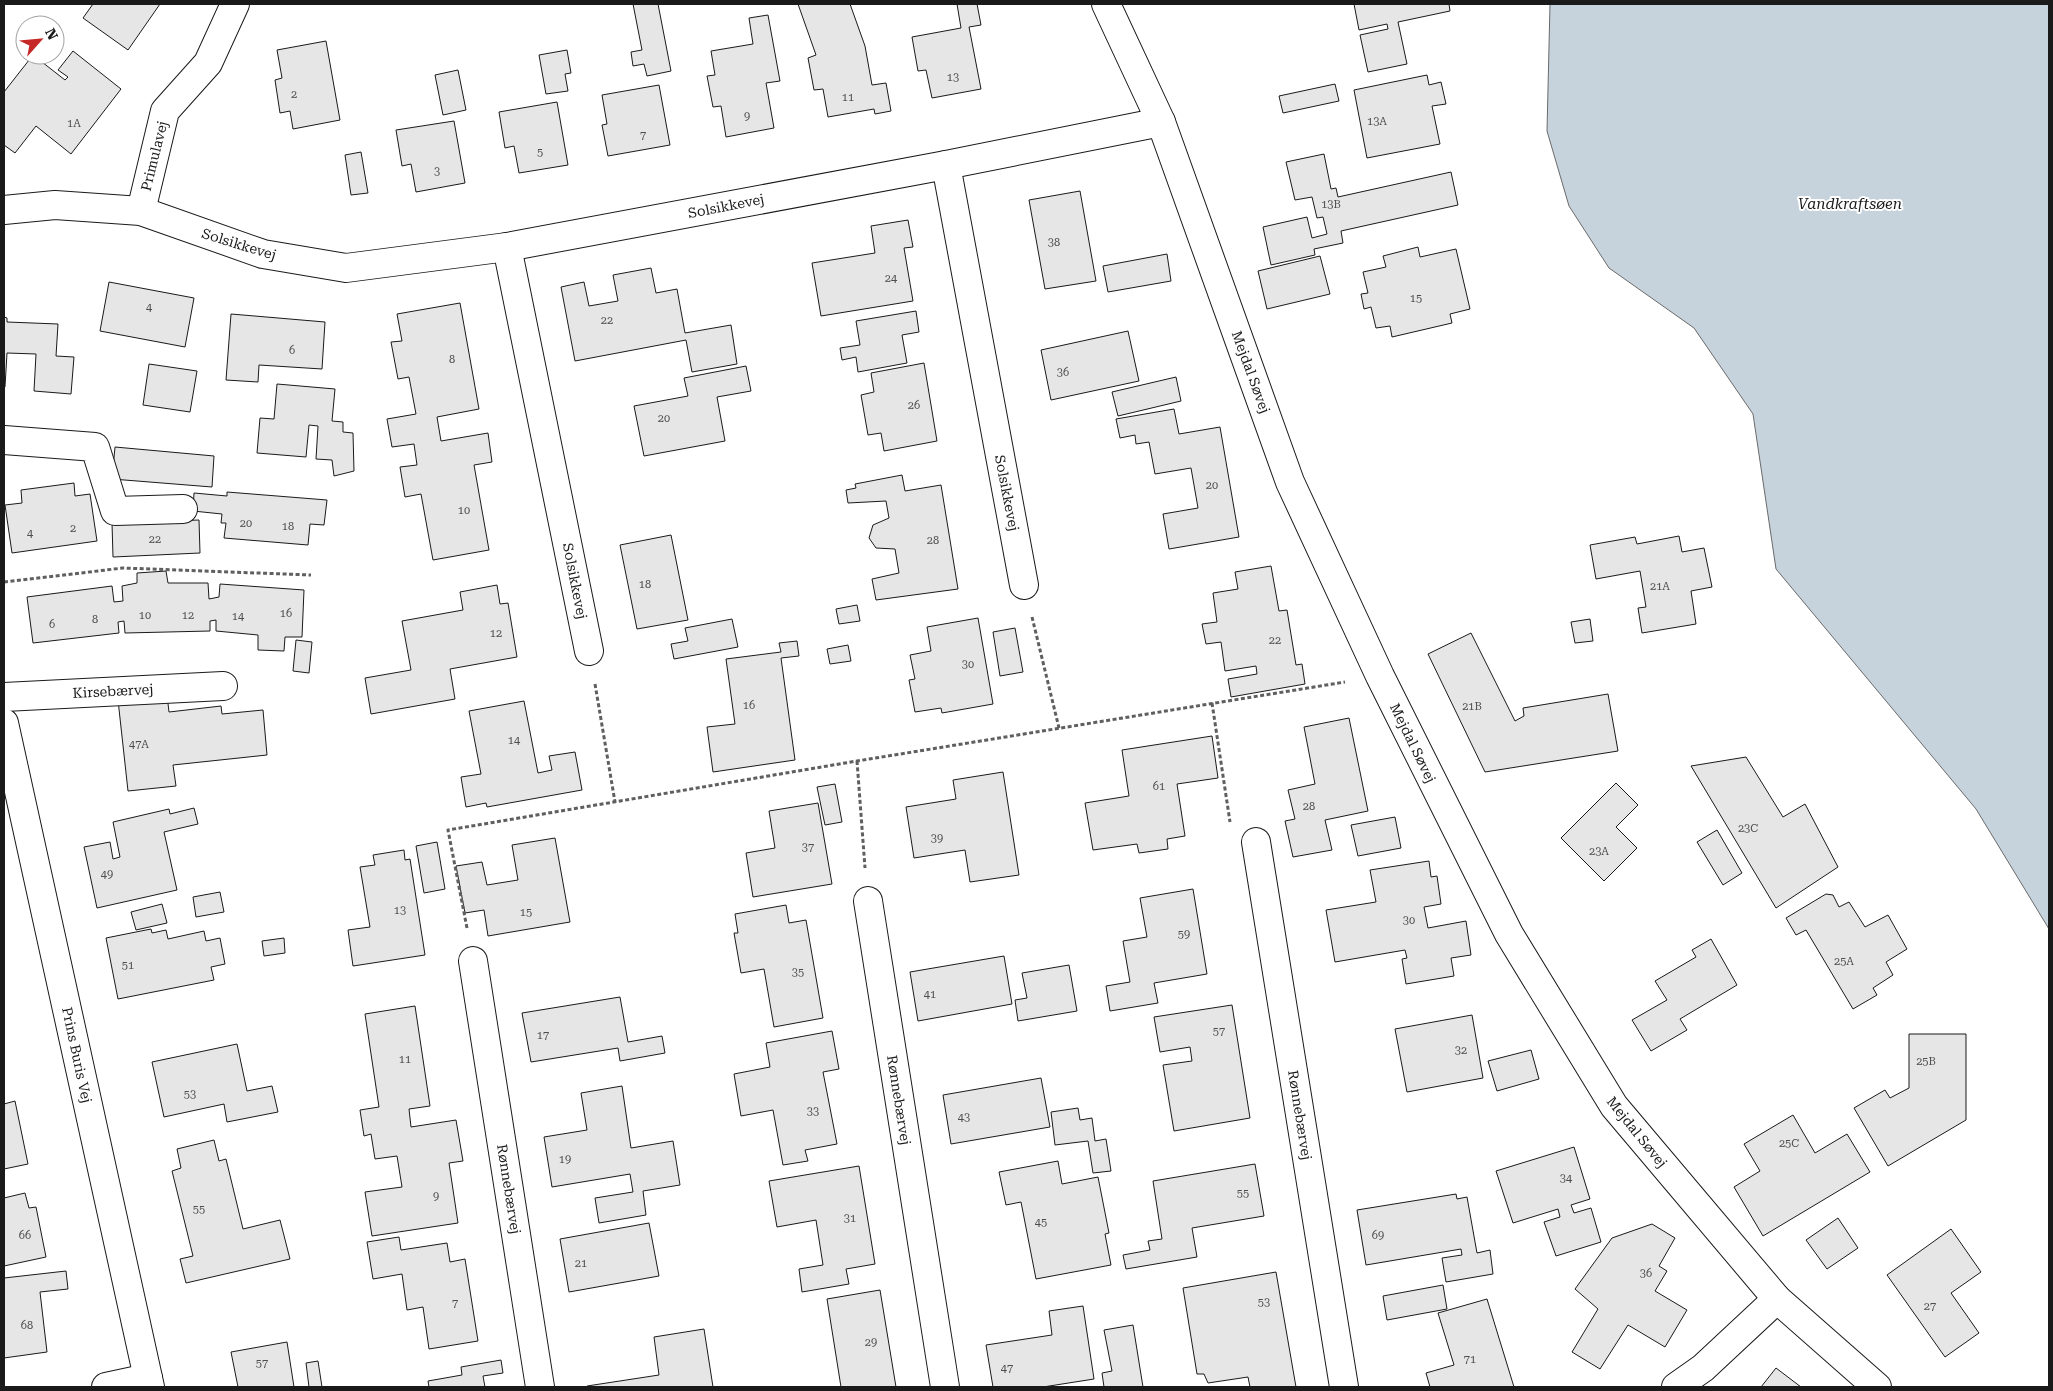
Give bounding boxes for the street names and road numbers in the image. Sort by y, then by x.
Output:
street label: Primulavej [138,119,170,193]
street label: Solsikkevej [687,191,765,221]
street label: Solsikkevej [200,225,278,263]
street label: Mejdal Søvej [1229,329,1273,415]
street label: Solsikkevej [992,454,1022,532]
street label: Solsikkevej [560,542,590,620]
street label: Kirsebærvej [72,681,154,701]
street label: Mejdal Søvej [1387,701,1439,785]
street label: Prins Buris Vej [59,1005,95,1105]
street label: Rønnebærvej [884,1054,914,1146]
street label: Rønnebærvej [1285,1069,1315,1161]
street label: Mejdal Søvej [1604,1093,1670,1171]
street label: Rønnebærvej [494,1143,524,1235]

